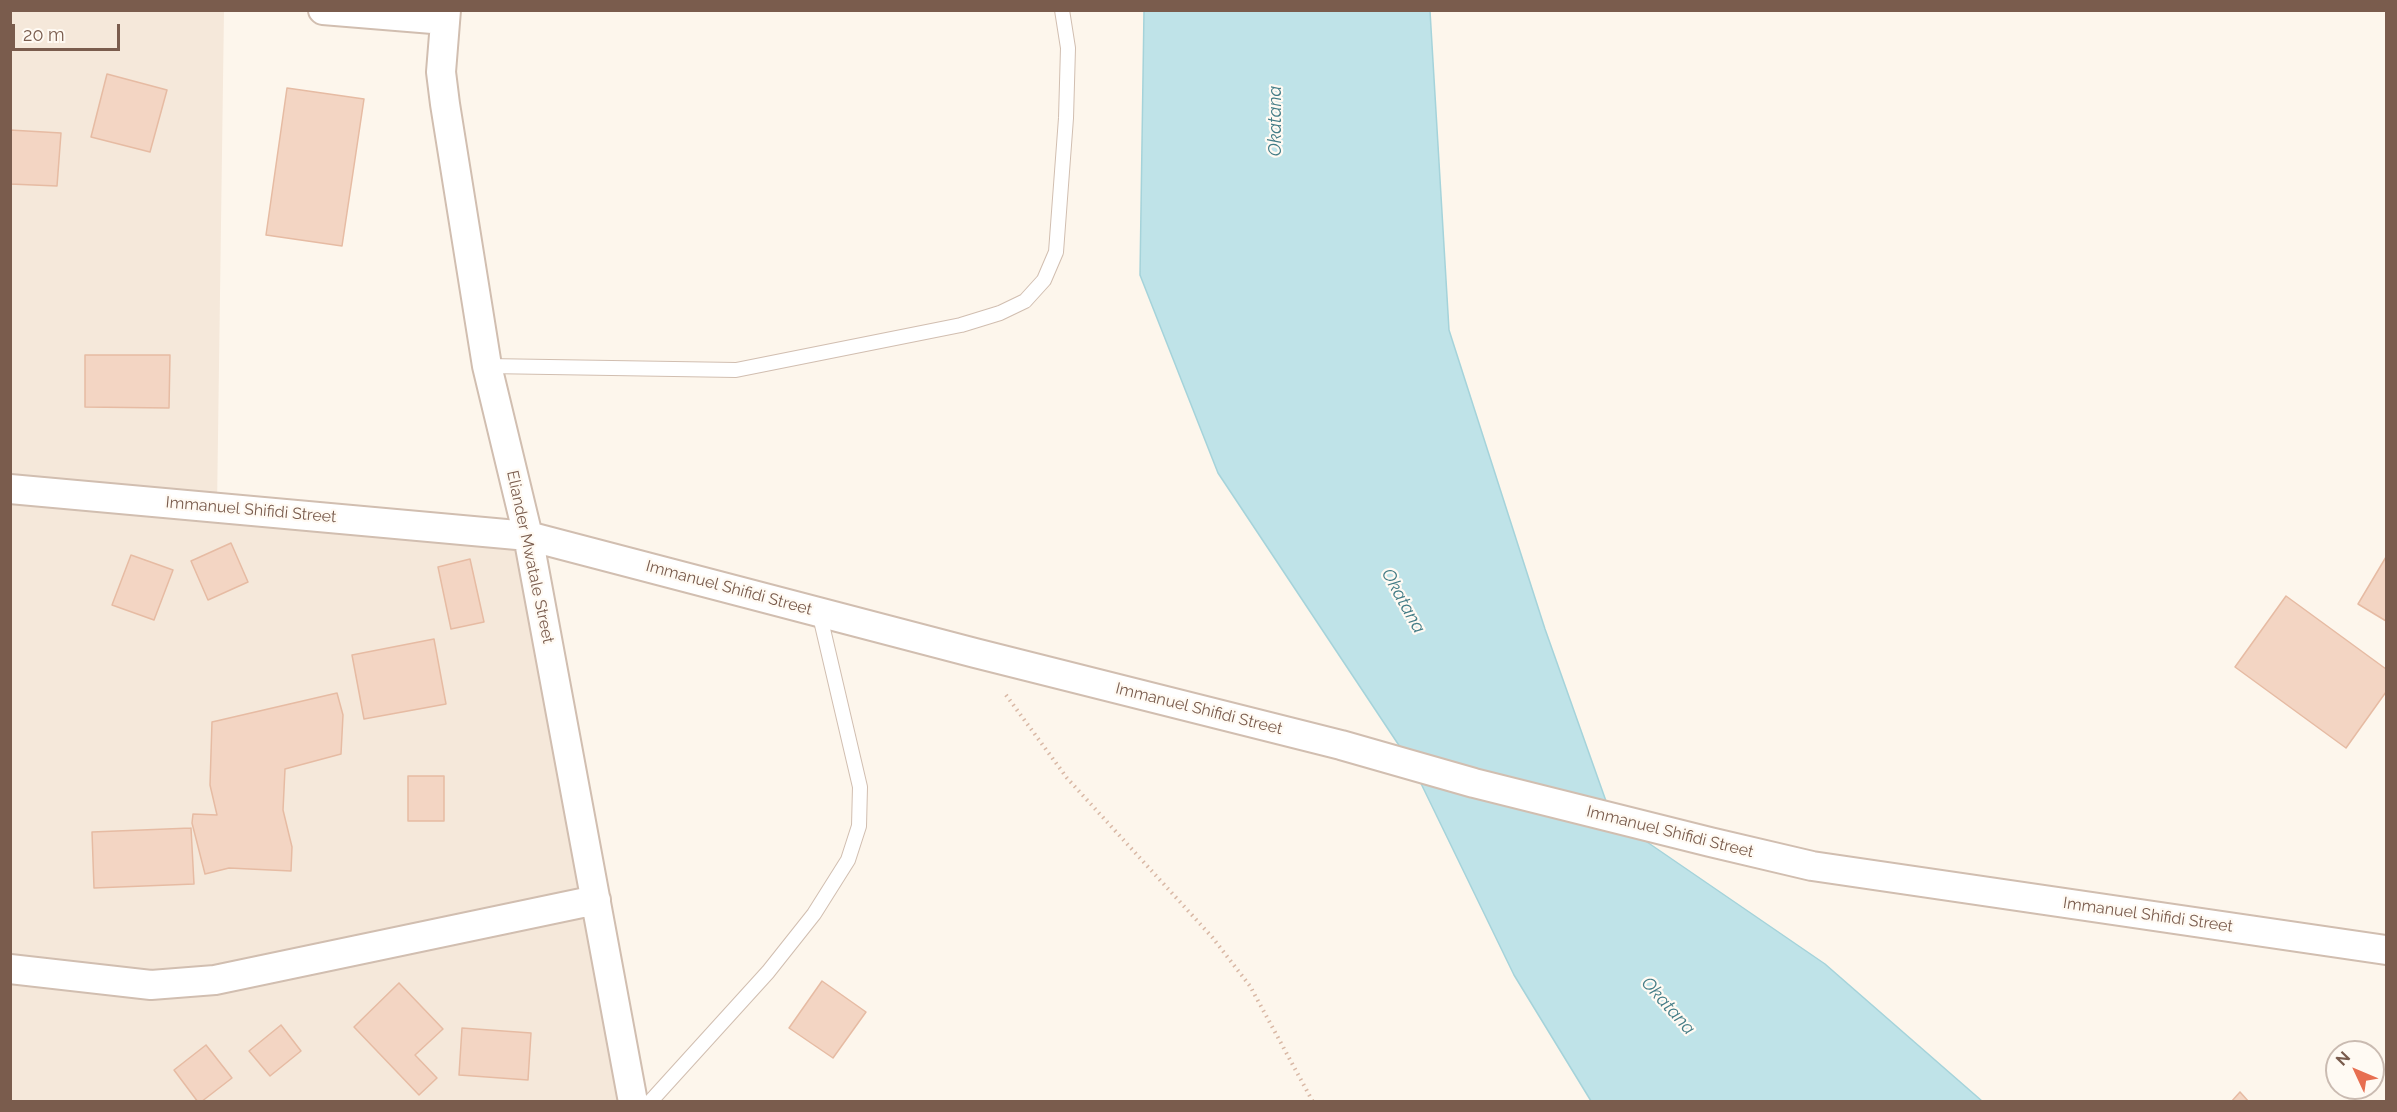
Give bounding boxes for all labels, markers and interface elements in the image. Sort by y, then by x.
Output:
scale bar [15,12,123,50]
text: 20 m [23,24,65,45]
water label: Okatana [1265,86,1287,156]
street label: Eliander Mwatale Street [502,469,558,645]
street label: Immanuel Shifidi Street [165,493,337,527]
street label: Immanuel Shifidi Street [644,557,814,619]
water label: Okatana [1376,565,1430,637]
street label: Immanuel Shifidi Street [1114,679,1284,739]
street label: Immanuel Shifidi Street [1585,802,1755,862]
street label: Immanuel Shifidi Street [2062,894,2234,936]
water label: Okatana [1636,973,1700,1039]
north arrow [2325,1040,2385,1100]
text: N [2332,1048,2354,1070]

